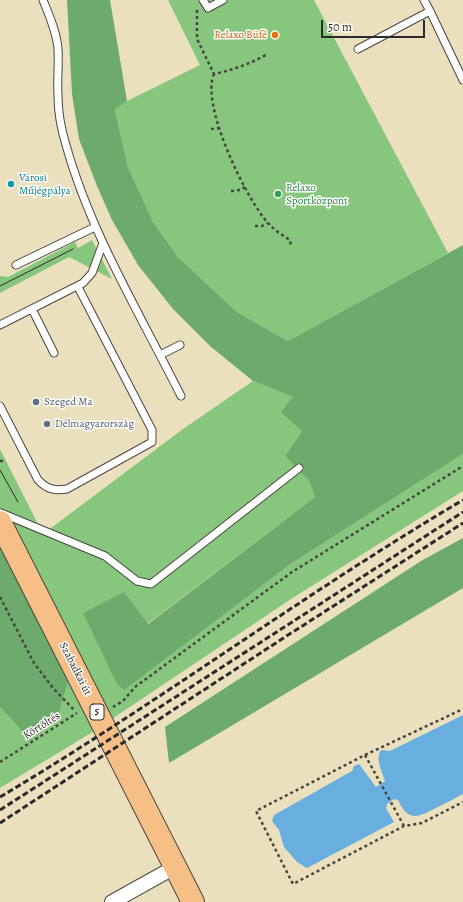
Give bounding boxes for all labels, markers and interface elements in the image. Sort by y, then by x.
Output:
scale bar [323,12,427,38]
text: 50 m [328,19,352,35]
place label: Relaxo Büfé [214,28,267,42]
marker: Relaxo Büfé [270,30,280,40]
place label: Városi Műjégpálya [19,171,71,197]
marker: Városi Műjégpálya [6,179,16,189]
place label: Relaxo Sportközpont [286,181,348,207]
marker: Relaxo Sportközpont [273,189,283,199]
place label: Szeged Ma [44,395,93,409]
marker: Szeged Ma [31,397,41,407]
place label: Délmagyarország [55,417,134,431]
marker: Délmagyarország [42,419,52,429]
street label: Szabadkai út [56,640,94,698]
road number: 5 [90,704,104,720]
street label: Körtöltés [21,710,63,742]

